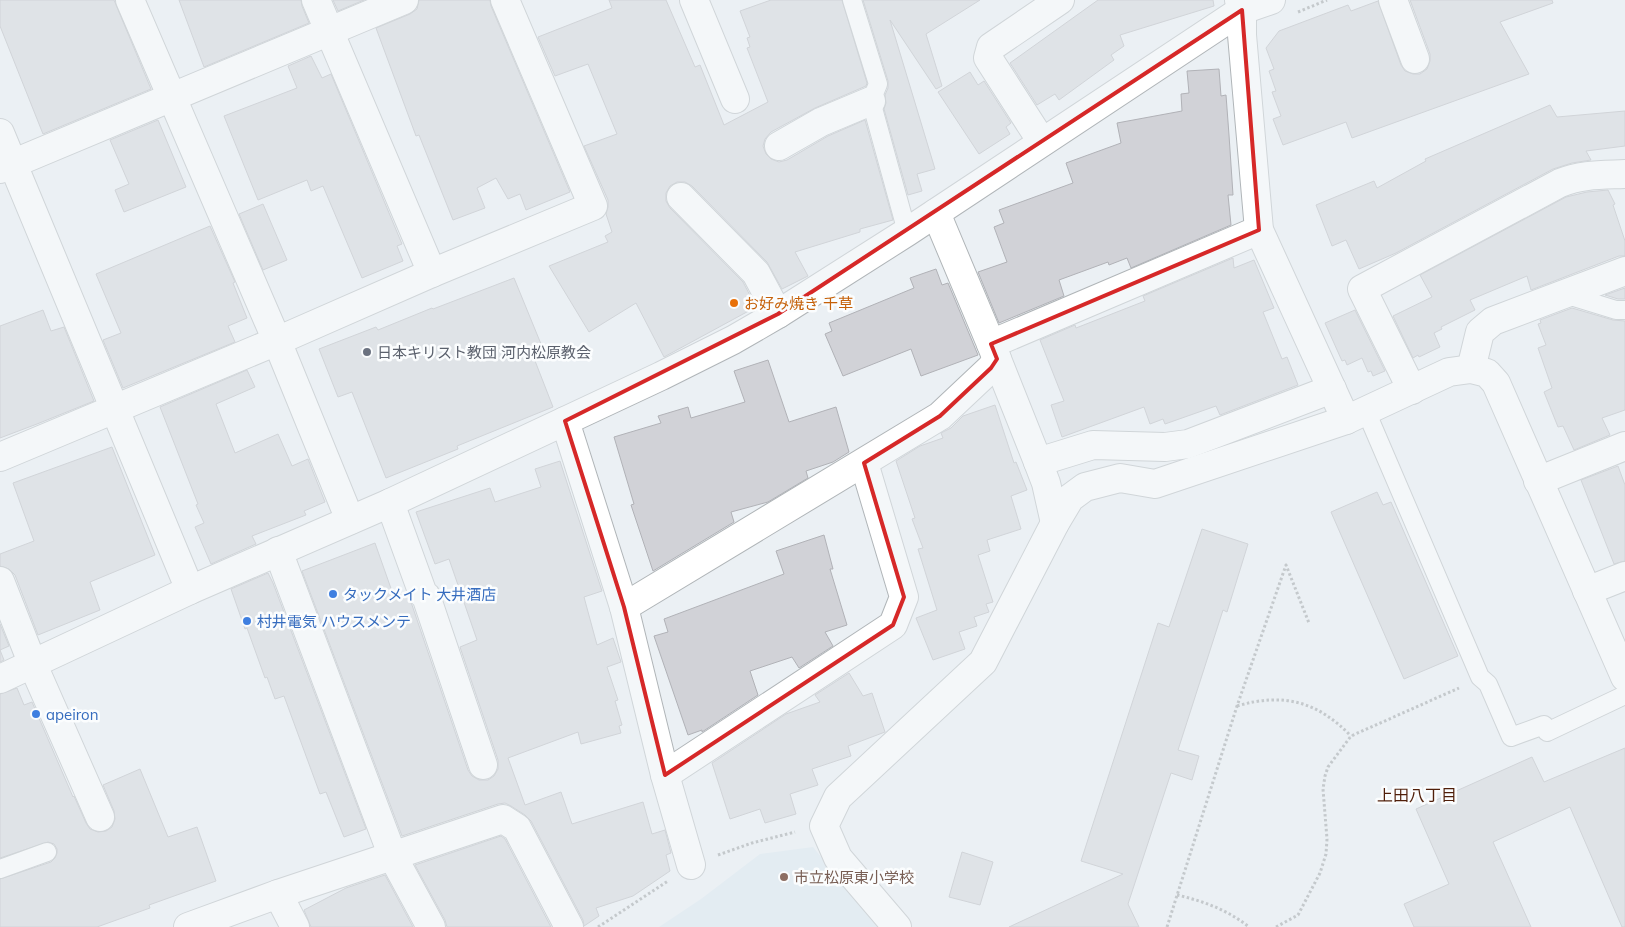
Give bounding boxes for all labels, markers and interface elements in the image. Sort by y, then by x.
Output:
place label: お好み焼き 千草 [744,294,853,313]
marker: お好み焼き 千草 [728,297,740,309]
place label: 日本キリスト教団 河内松原教会 [377,343,591,362]
marker: 日本キリスト教団 河内松原教会 [361,346,373,358]
place label: タックメイト 大井酒店 [343,585,496,604]
marker: タックメイト 大井酒店 [327,588,339,600]
place label: 村井電気 ハウスメンテ [257,612,411,631]
marker: 村井電気 ハウスメンテ [241,615,253,627]
place label: apeiron [46,705,98,724]
marker: apeiron [30,708,42,720]
district label: 上田八丁目 [1377,785,1457,805]
place label: 市立松原東小学校 [794,868,914,887]
marker: 市立松原東小学校 [778,871,790,883]

